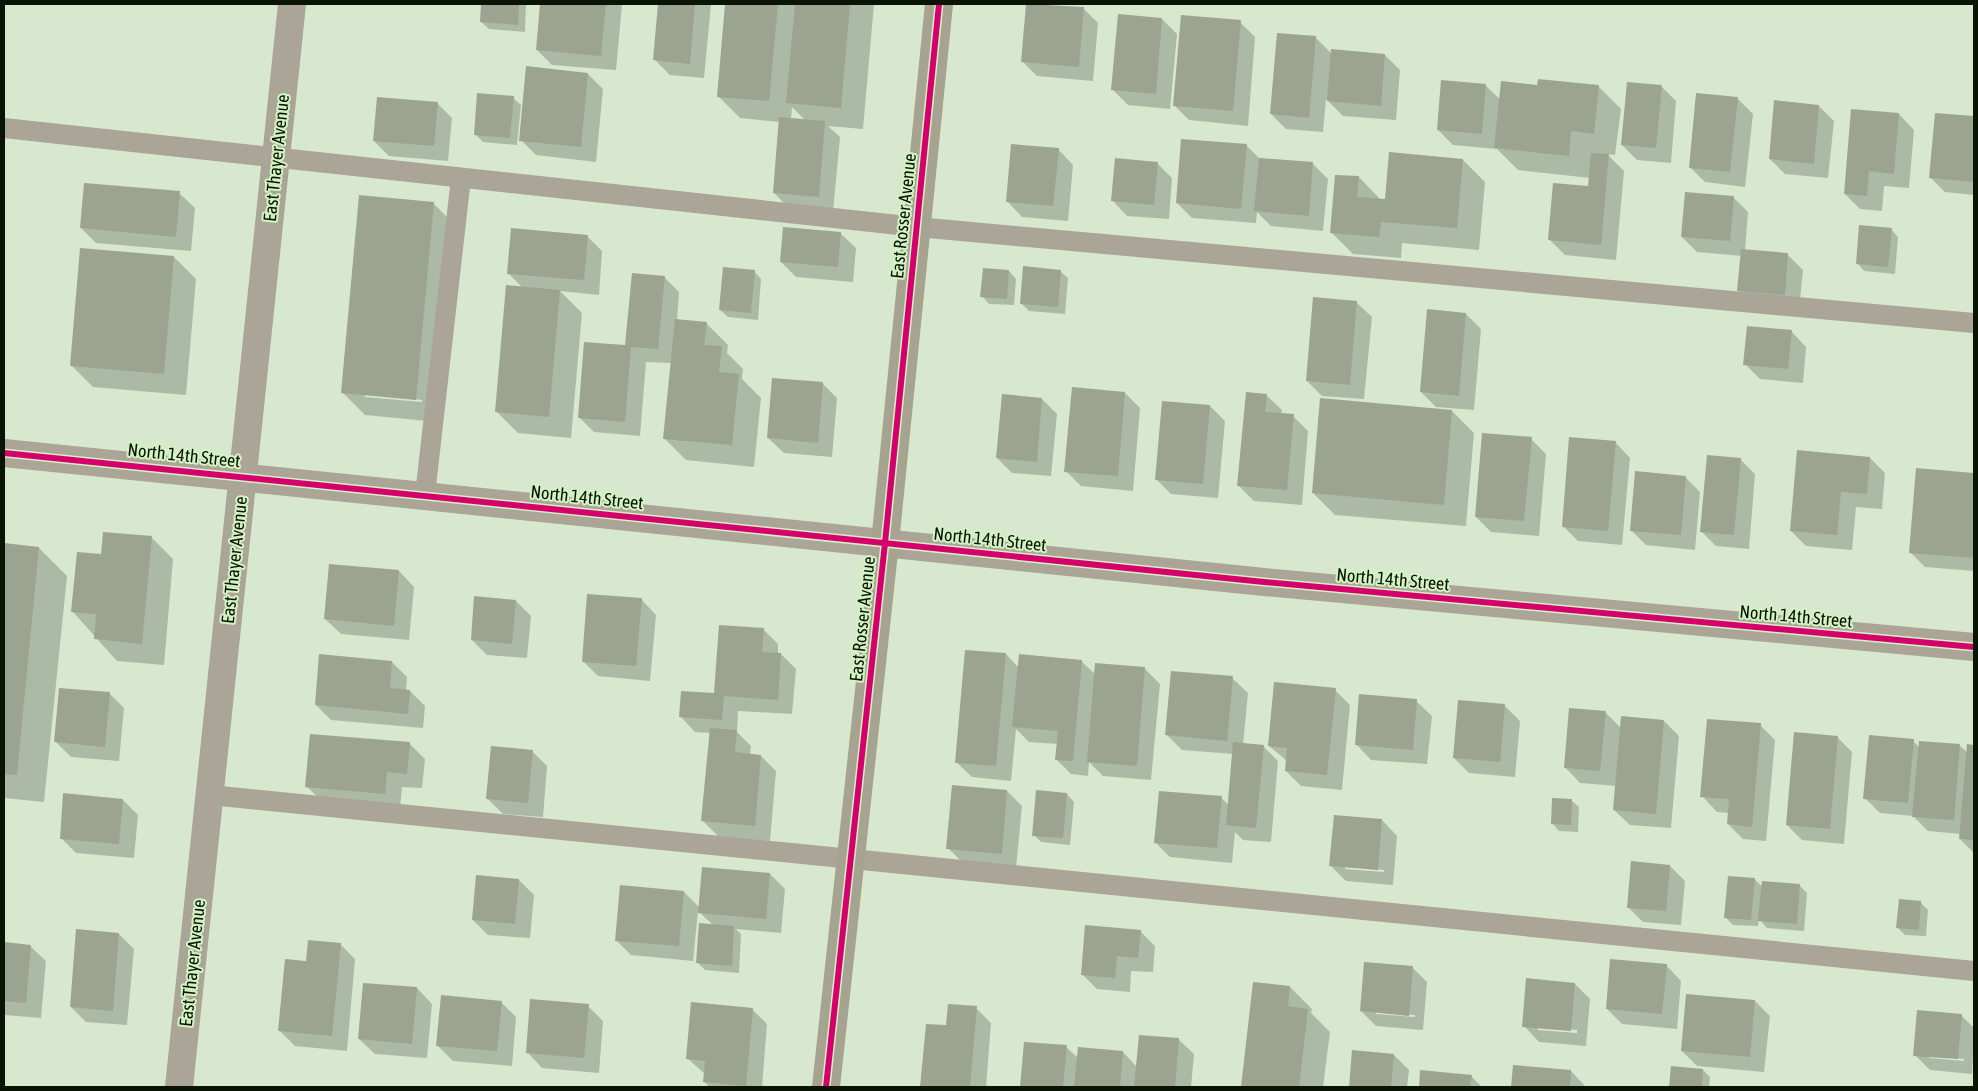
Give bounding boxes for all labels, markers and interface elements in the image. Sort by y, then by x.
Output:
street label: East Thayer Avenue [259,93,293,223]
street label: East Rosser Avenue [886,152,920,280]
street label: North 14th Street [127,439,241,471]
street label: North 14th Street [530,481,644,513]
street label: East Thayer Avenue [217,495,251,625]
street label: North 14th Street [933,523,1047,555]
street label: East Rosser Avenue [845,555,879,683]
street label: North 14th Street [1336,564,1450,594]
street label: North 14th Street [1739,601,1853,631]
street label: East Thayer Avenue [175,898,209,1028]

